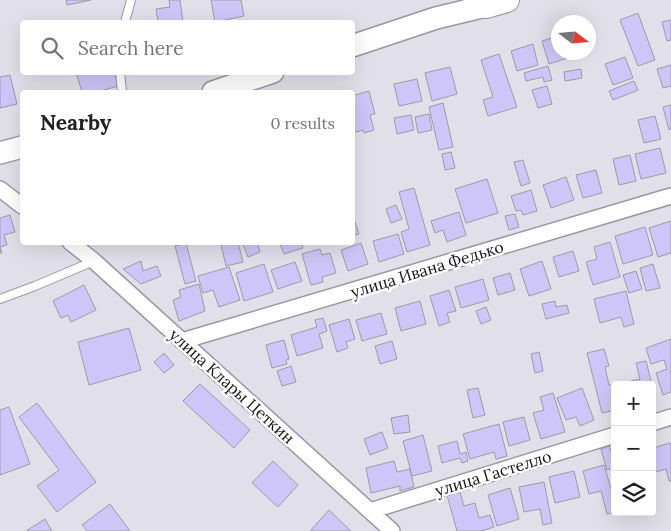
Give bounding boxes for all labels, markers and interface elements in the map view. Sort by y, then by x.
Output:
north arrow [551,15,596,60]
search box [20,20,355,75]
icon: search [38,34,66,62]
text: Search here [78,36,184,60]
text: Nearby [40,109,111,136]
text: 0 results [270,113,335,133]
street label: улица Ивана Федько [348,236,506,302]
street label: улица Клары Цеткин [165,324,299,448]
map controls [611,381,656,516]
button: + [611,381,656,426]
button: − [611,426,656,471]
street label: улица Гастелло [432,446,554,500]
button: layers [611,471,656,516]

